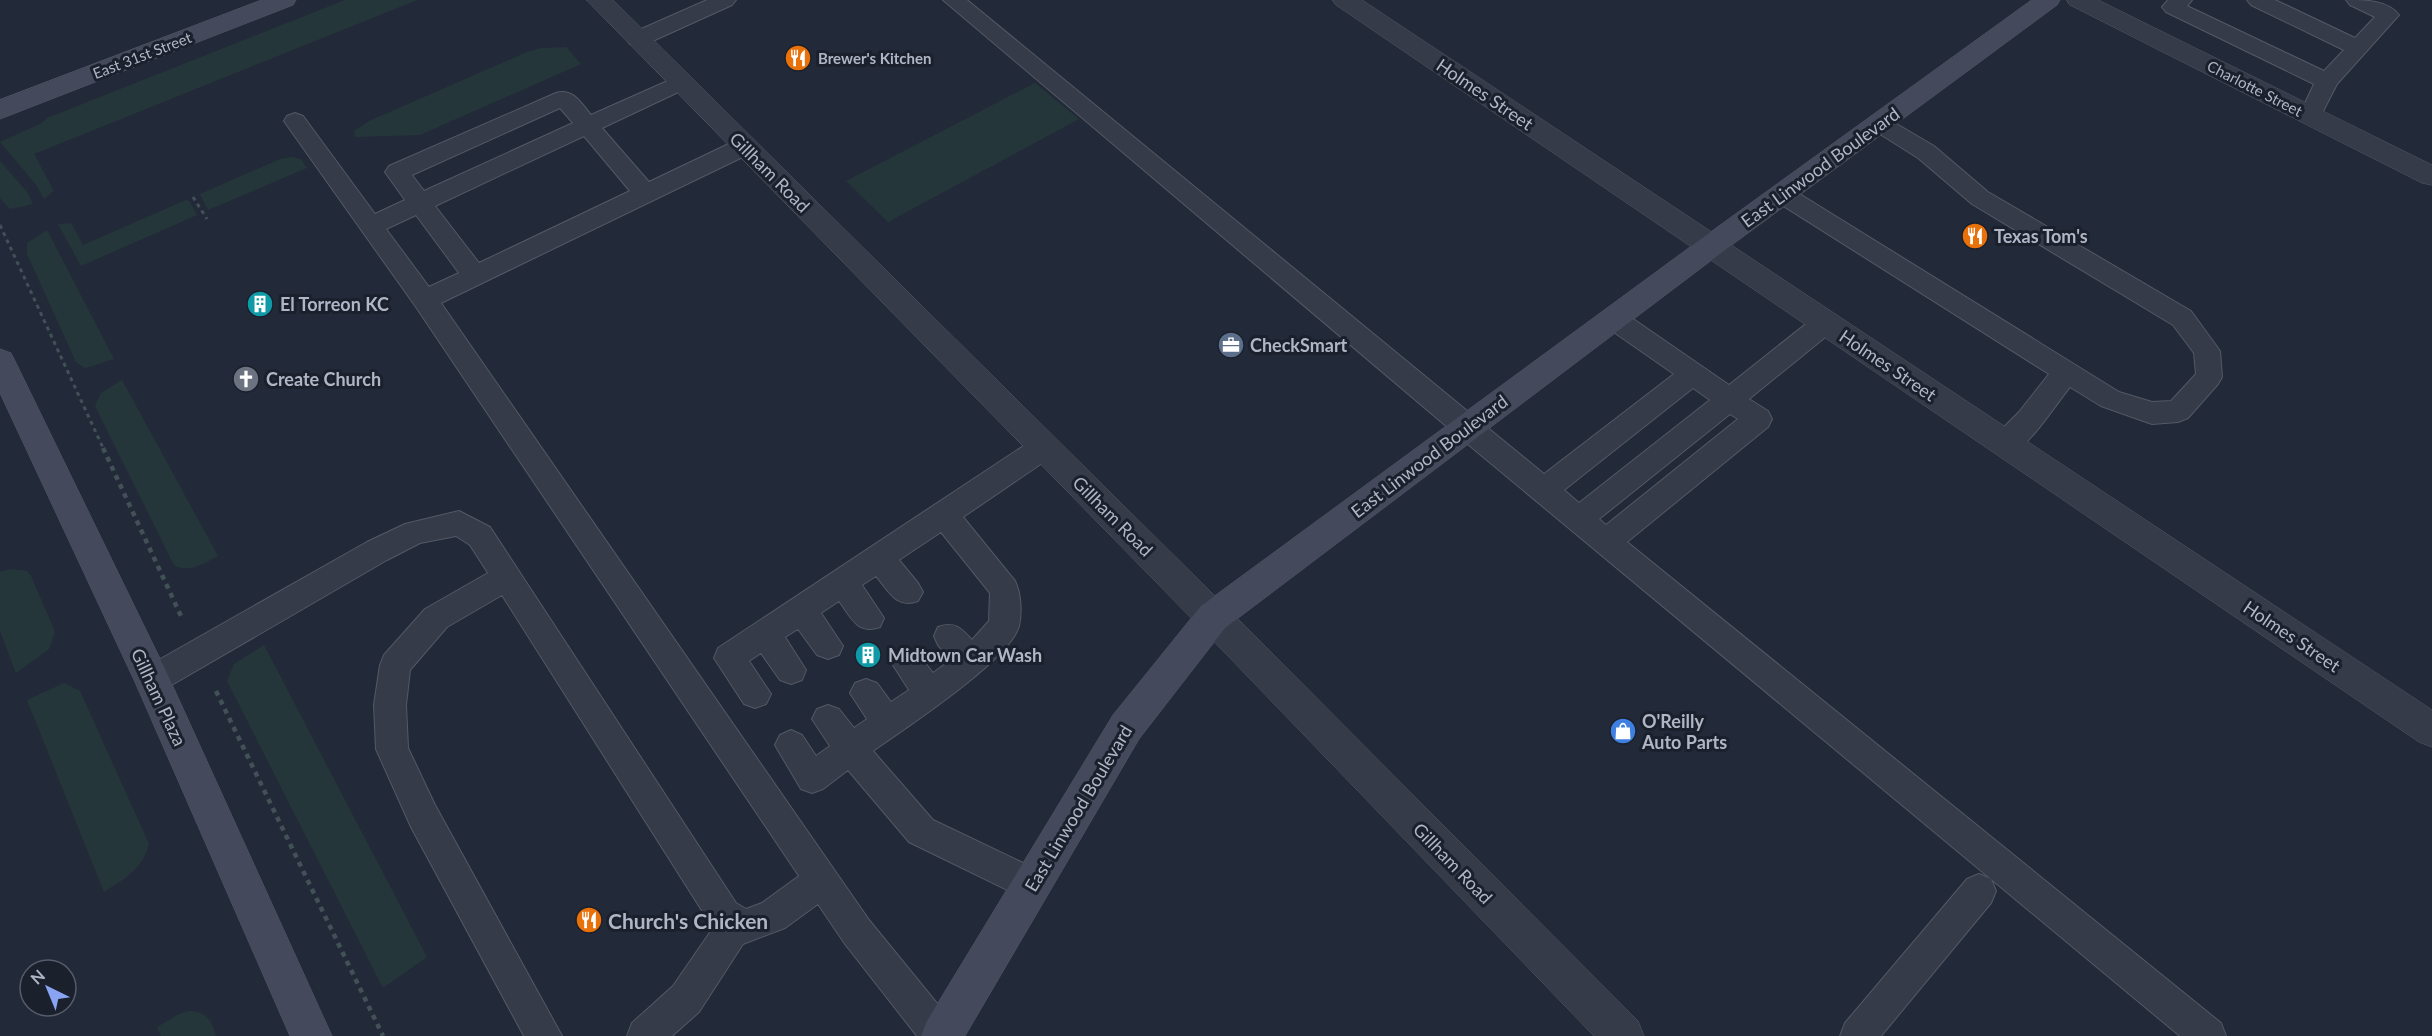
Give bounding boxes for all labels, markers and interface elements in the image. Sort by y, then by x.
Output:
street label: East 31st Street [90,28,195,82]
restaurant icon: Brewer's Kitchen [783,43,813,73]
place label: Brewer's Kitchen [818,49,932,67]
street label: Holmes Street [1432,54,1538,135]
street label: Charlotte Street [2204,56,2306,120]
street label: East Linwood Boulevard [1737,102,1903,232]
street label: Gillham Road [725,127,815,217]
restaurant icon: Texas Tom's [1960,221,1990,251]
place label: Texas Tom's [1994,225,2088,247]
building icon: El Torreon KC [245,289,275,319]
place label: El Torreon KC [280,293,389,315]
street label: Holmes Street [1835,325,1941,406]
office icon: CheckSmart [1216,330,1246,360]
place label: CheckSmart [1250,334,1348,356]
church icon: Create Church [231,364,261,394]
place label: Create Church [266,368,381,390]
street label: East Linwood Boulevard [1346,390,1512,522]
street label: Gillham Road [1068,471,1158,561]
street label: Holmes Street [2239,596,2345,677]
building icon: Midtown Car Wash [853,640,883,670]
place label: Midtown Car Wash [888,644,1042,666]
street label: Gillham Plaza [127,645,191,749]
place label: O'Reilly Auto Parts [1641,710,1727,753]
shop icon: O'Reilly Auto Parts [1608,716,1638,746]
street label: East Linwood Boulevard [1020,721,1136,895]
street label: Gillham Road [1409,818,1497,908]
restaurant icon: Church's Chicken [574,905,604,935]
place label: Church's Chicken [608,908,768,933]
north arrow [18,958,78,1018]
text: N [26,966,48,988]

